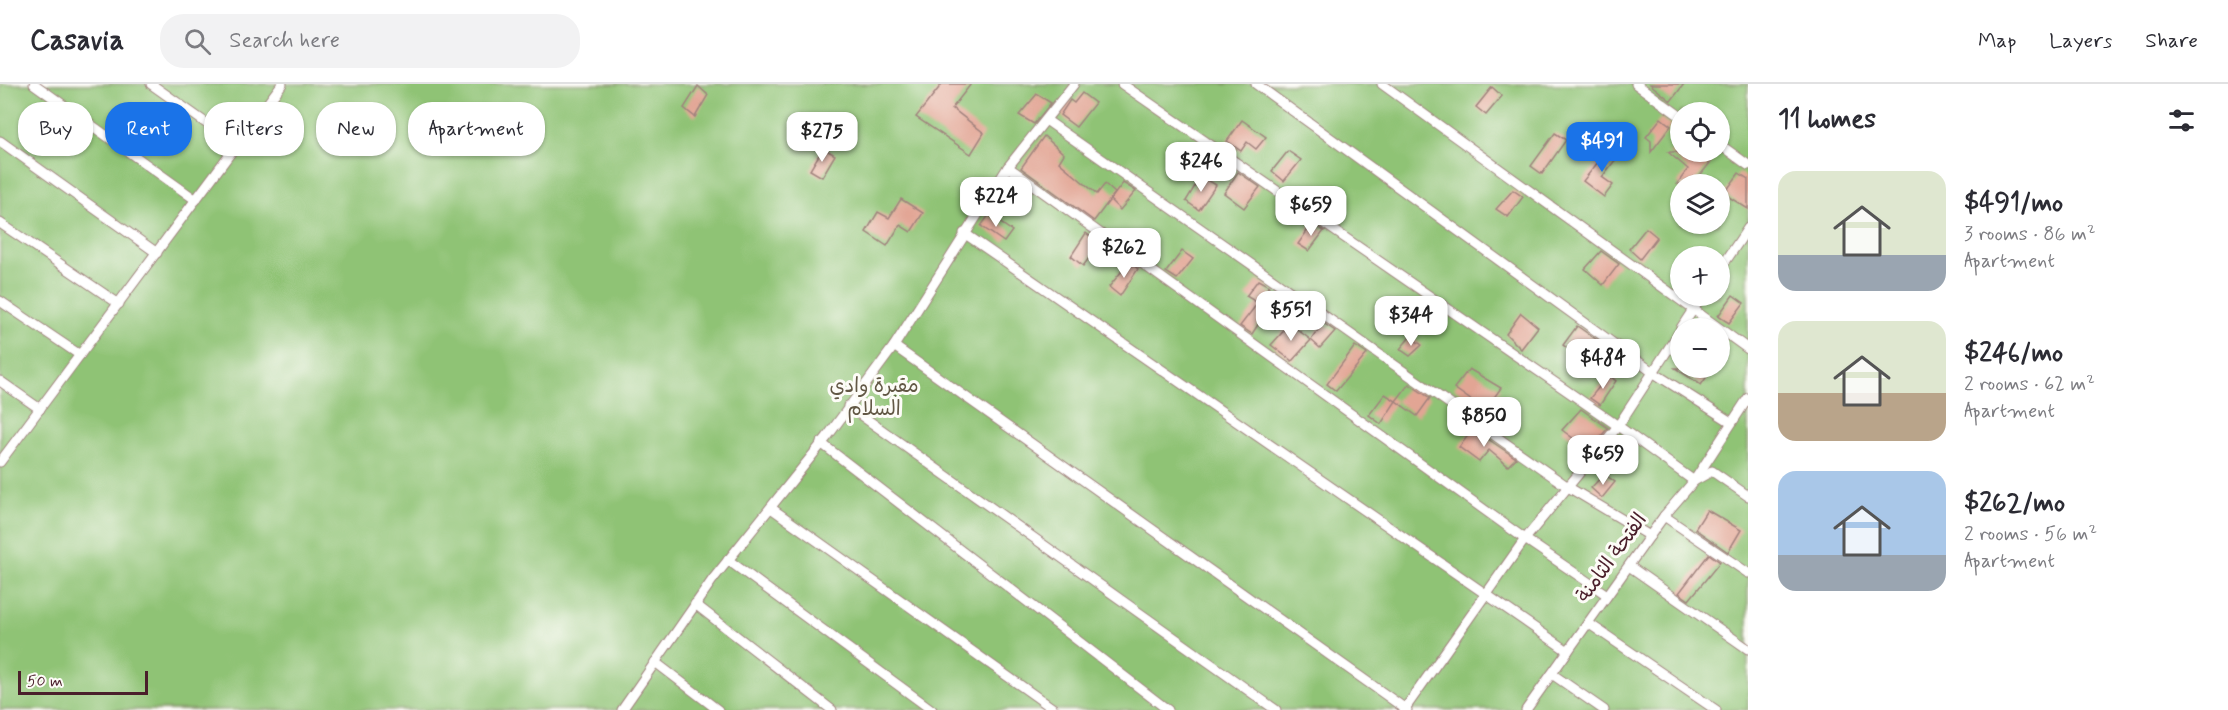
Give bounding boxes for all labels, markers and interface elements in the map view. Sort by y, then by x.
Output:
search box [160,14,580,68]
text: Casavia [30,23,124,60]
icon: search [181,25,214,58]
text: Search here [229,27,340,55]
text: Map [1978,27,2016,55]
text: Layers [2049,27,2112,55]
text: Share [2145,27,2198,55]
chip: Buy [18,102,93,156]
chip: Rent [105,102,192,156]
chip: Filters [204,102,304,156]
chip: New [316,102,396,156]
chip: Apartment [408,102,545,156]
map controls [1670,102,1730,378]
button: locate [1670,102,1730,162]
text: 11 homes [1778,103,1876,137]
icon: filters [2165,104,2198,137]
pin: $275 [786,112,858,163]
text: $275 [801,118,843,145]
pin: $491 [1566,122,1638,173]
text: $491 [1580,128,1624,155]
pin: $246 [1165,142,1237,193]
text: $246 [1179,148,1223,175]
button: layers [1670,174,1730,234]
pin: $224 [960,177,1032,228]
text: $224 [974,183,1018,210]
pin: $659 [1275,186,1347,237]
text: $491/mo [1964,187,2063,221]
text: $659 [1289,192,1333,219]
icon: home [1826,195,1898,267]
text: 3 rooms · 86 m² [1964,221,2096,248]
pin: $262 [1088,228,1160,279]
text: $262 [1102,234,1146,261]
button: + [1670,246,1730,306]
text: Apartment [1964,248,2055,275]
pin: $551 [1255,291,1327,342]
pin: $344 [1375,296,1447,347]
text: $551 [1270,297,1312,324]
text: $344 [1389,302,1433,329]
button: − [1670,318,1730,378]
text: $246/mo [1964,337,2063,371]
pin: $484 [1567,339,1639,390]
text: $484 [1580,345,1626,372]
icon: home [1826,345,1898,417]
text: 2 rooms · 62 m² [1964,371,2095,398]
park label: مقبرة وادي السلام [829,373,919,423]
pin: $850 [1448,397,1520,448]
text: Apartment [1964,398,2055,425]
text: $850 [1461,403,1507,430]
pin: $659 [1567,435,1639,486]
text: $659 [1581,441,1625,468]
text: $262/mo [1964,487,2065,521]
icon: home [1826,495,1898,567]
street label: الفتحة الثامنة [1570,508,1654,608]
text: 2 rooms · 56 m² [1964,521,2097,548]
text: Apartment [1964,548,2055,575]
scale bar [18,668,148,696]
text: 50 m [27,671,63,692]

